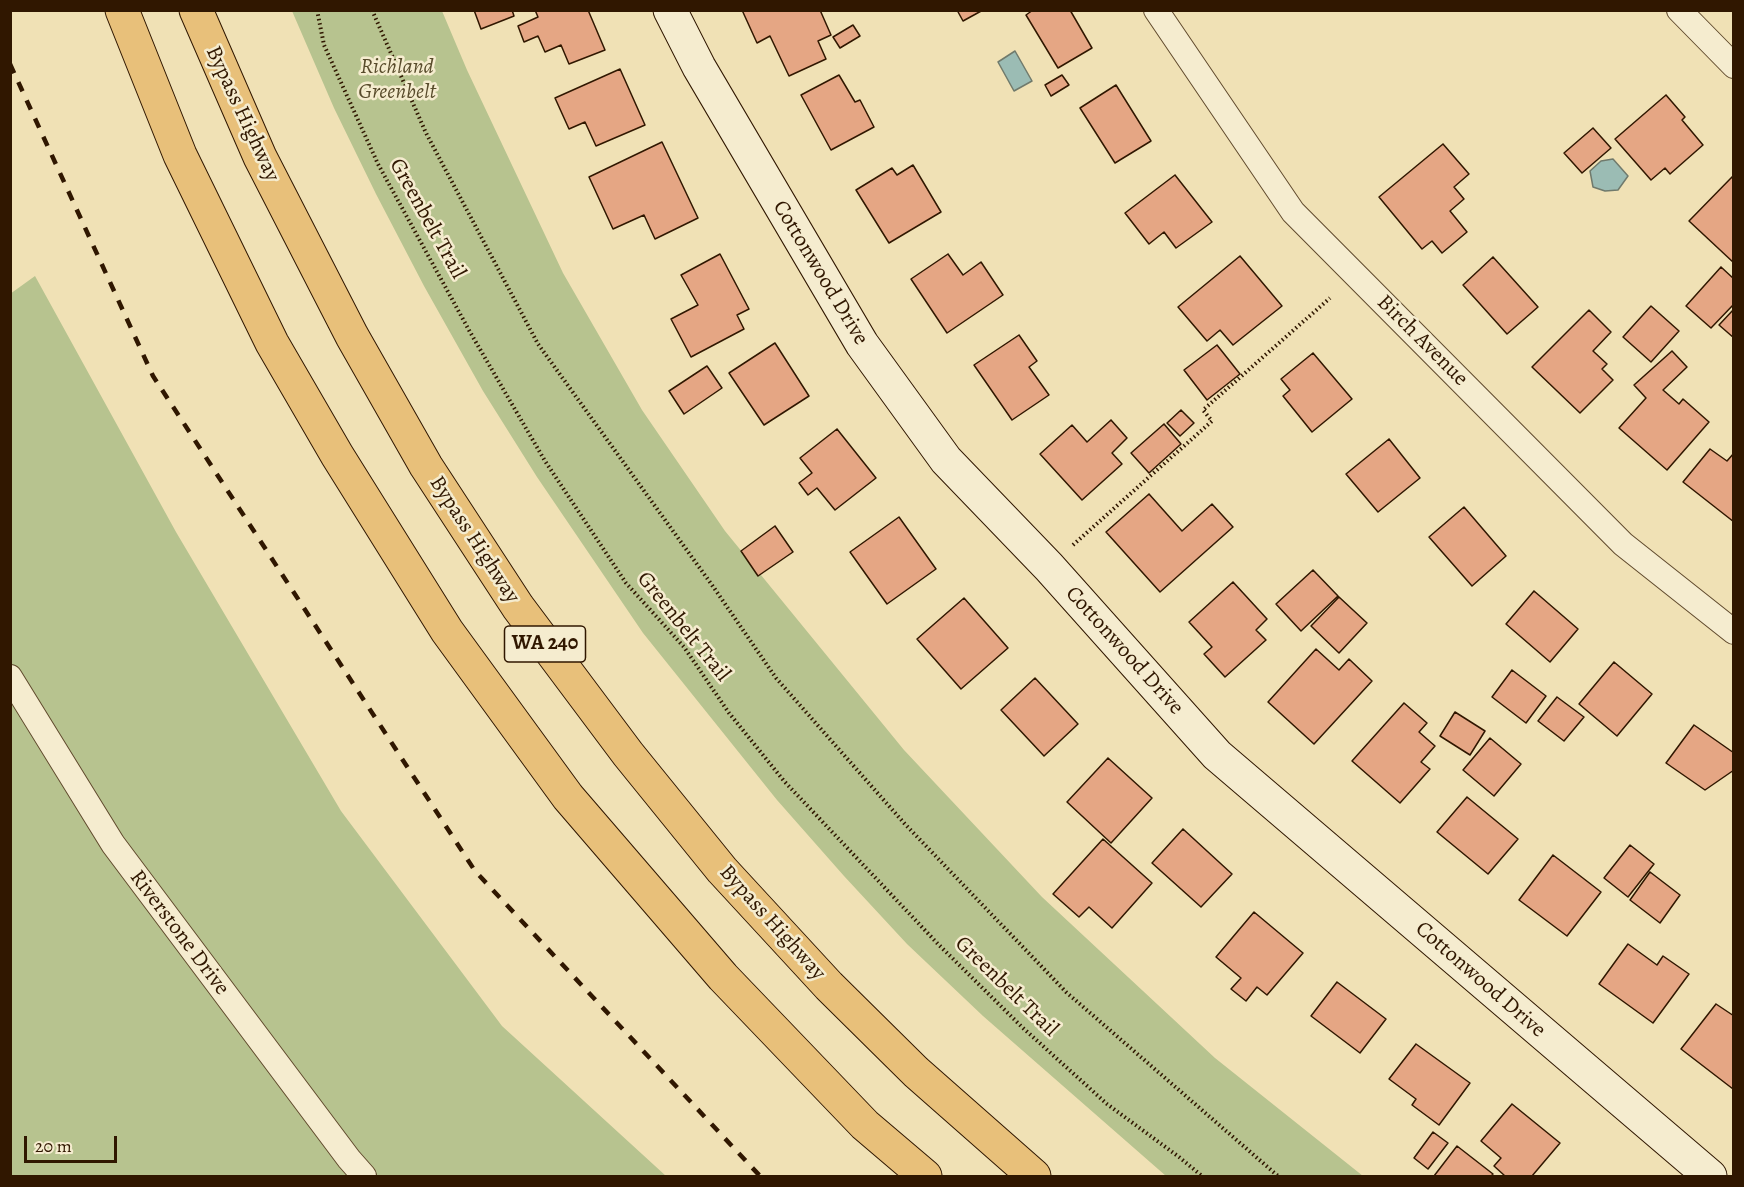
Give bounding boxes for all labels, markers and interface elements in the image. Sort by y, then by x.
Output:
street label: Bypass Highway [199,42,285,186]
park label: Richland Greenbelt [358,55,436,106]
street label: Greenbelt Trail [383,154,471,284]
street label: Cottonwood Drive [766,196,874,350]
street label: Birch Avenue [1371,290,1473,392]
street label: Bypass Highway [423,471,525,609]
street label: Greenbelt Trail [631,567,735,687]
street label: Cottonwood Drive [1059,581,1189,721]
road number: WA 240 [504,626,586,662]
street label: Bypass Highway [713,860,831,986]
street label: Riverstone Drive [123,865,235,1001]
street label: Cottonwood Drive [1409,916,1551,1044]
street label: Greenbelt Trail [949,931,1063,1043]
scale bar [27,1124,120,1162]
text: 20 m [35,1134,72,1158]

